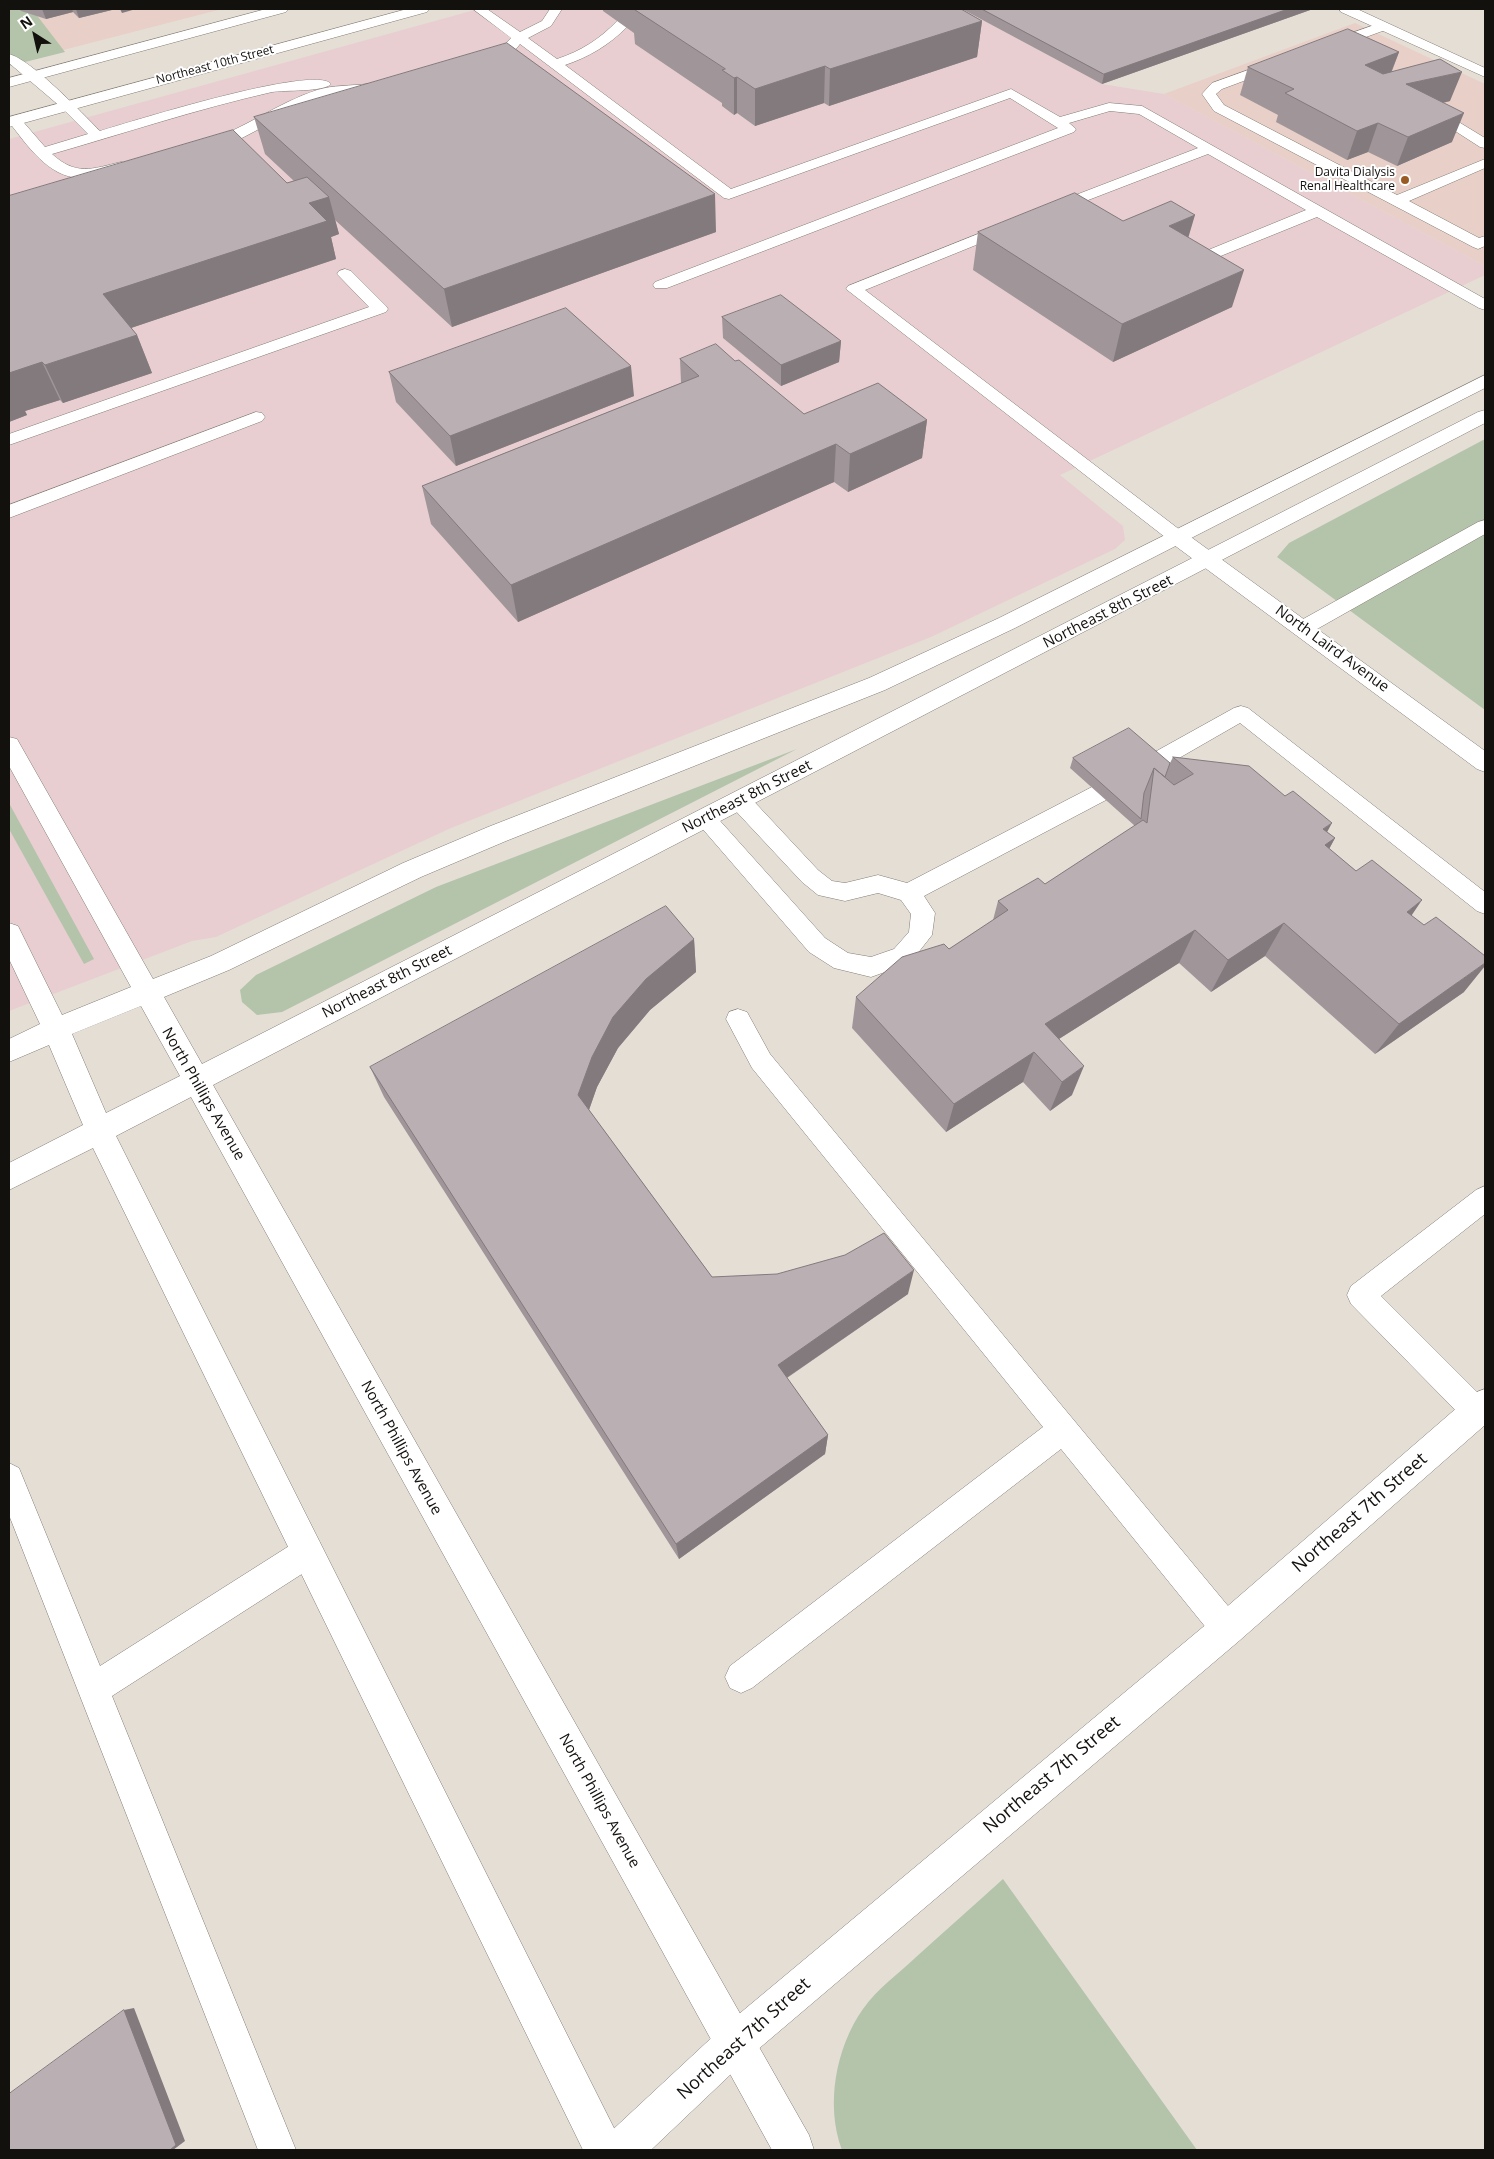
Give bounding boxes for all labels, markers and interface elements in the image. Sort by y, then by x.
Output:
north arrow [10,10,60,60]
text: N [16,11,36,33]
street label: Northeast 10th Street [155,42,275,88]
place label: Davita Dialysis Renal Healthcare [1300,166,1395,194]
marker: Davita Dialysis Renal Healthcare [1399,174,1411,186]
street label: Northeast 8th Street [1040,572,1176,652]
street label: North Laird Avenue [1272,602,1392,696]
street label: Northeast 8th Street [679,757,815,837]
street label: Northeast 8th Street [319,942,455,1022]
street label: North Phillips Avenue [158,1024,248,1164]
street label: North Phillips Avenue [357,1378,445,1518]
street label: Northeast 7th Street [1288,1449,1432,1577]
street label: Northeast 7th Street [979,1712,1125,1838]
street label: North Phillips Avenue [555,1731,643,1871]
street label: Northeast 7th Street [673,1974,815,2104]

